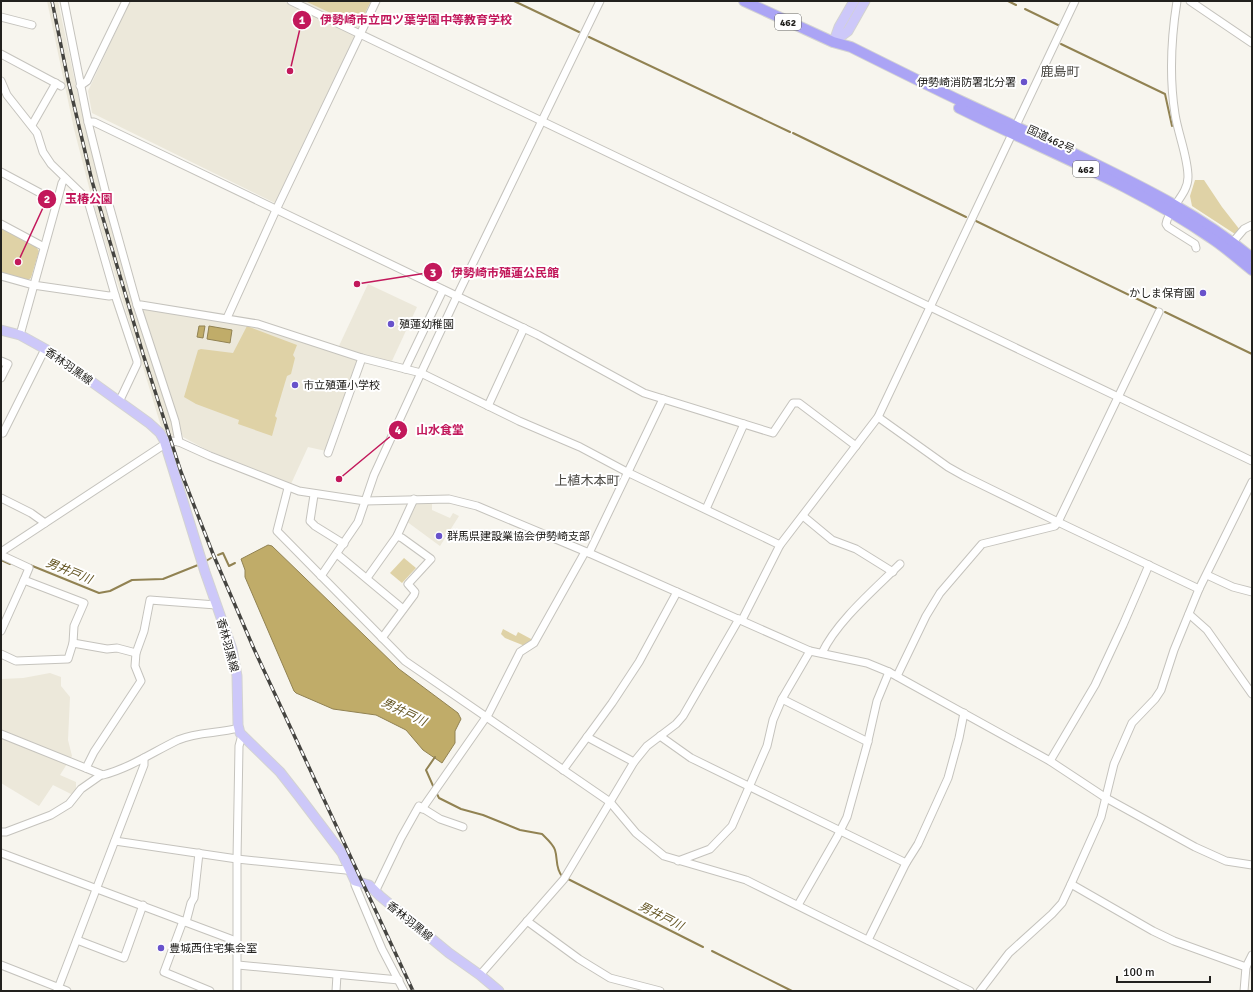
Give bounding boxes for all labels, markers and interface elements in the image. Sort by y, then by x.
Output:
callout: 伊勢崎市立四ツ葉学園中等教育学校 [292,8,520,32]
text: 1 [299,13,306,28]
text: 伊勢崎市立四ツ葉学園中等教育学校 [320,13,512,28]
road number: 462 [775,14,801,30]
district label: 鹿島町 [1040,64,1080,80]
place label: 伊勢崎消防署北分署 [917,76,1016,89]
marker: 伊勢崎消防署北分署 [1019,77,1029,87]
street label: 国道462号 [1025,123,1077,156]
road number: 462 [1073,161,1099,177]
callout: 玉椿公園 [37,187,121,211]
text: 2 [44,192,50,207]
text: 玉椿公園 [65,192,113,207]
callout: 伊勢崎市殖蓮公民館 [423,260,567,284]
text: 3 [430,266,436,281]
text: 伊勢崎市殖蓮公民館 [451,266,559,281]
place label: かしま保育園 [1129,287,1195,300]
marker: かしま保育園 [1198,288,1208,298]
place label: 殖蓮幼稚園 [399,318,454,331]
marker: 殖蓮幼稚園 [386,319,396,329]
street label: 香林羽黒線 [42,345,95,388]
place label: 市立殖蓮小学校 [303,379,380,392]
marker: 市立殖蓮小学校 [290,380,300,390]
callout: 山水食堂 [388,418,472,442]
text: 4 [395,423,402,438]
text: 山水食堂 [416,423,464,438]
district label: 上植木本町 [554,473,620,489]
place label: 群馬県建設業協会伊勢崎支部 [447,530,590,543]
marker: 群馬県建設業協会伊勢崎支部 [434,531,444,541]
water label: 男井戸川 [44,556,96,588]
street label: 香林羽黒線 [214,617,241,673]
water label: 男井戸川 [379,695,430,731]
street label: 香林羽黒線 [384,899,435,944]
water label: 男井戸川 [636,899,687,935]
place label: 豊城西住宅集会室 [169,942,257,955]
marker: 豊城西住宅集会室 [156,943,166,953]
scale bar [1117,958,1210,984]
text: 100 m [1123,965,1155,980]

